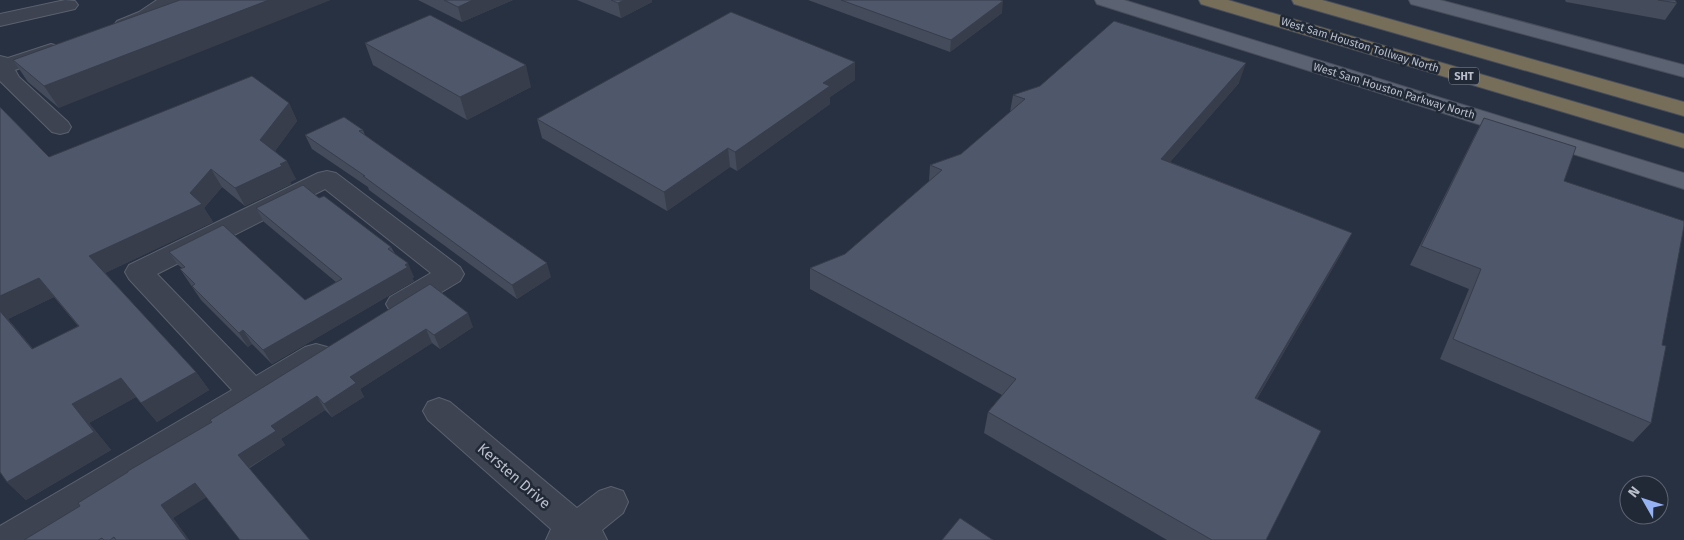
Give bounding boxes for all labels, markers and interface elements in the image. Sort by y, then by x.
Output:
street label: West Sam Houston Tollway North [1279,15,1441,75]
street label: West Sam Houston Parkway North [1312,60,1476,122]
road number: SHT [1449,68,1479,84]
street label: Kersten Drive [474,439,554,513]
north arrow [1619,475,1669,525]
text: N [1625,483,1644,501]

